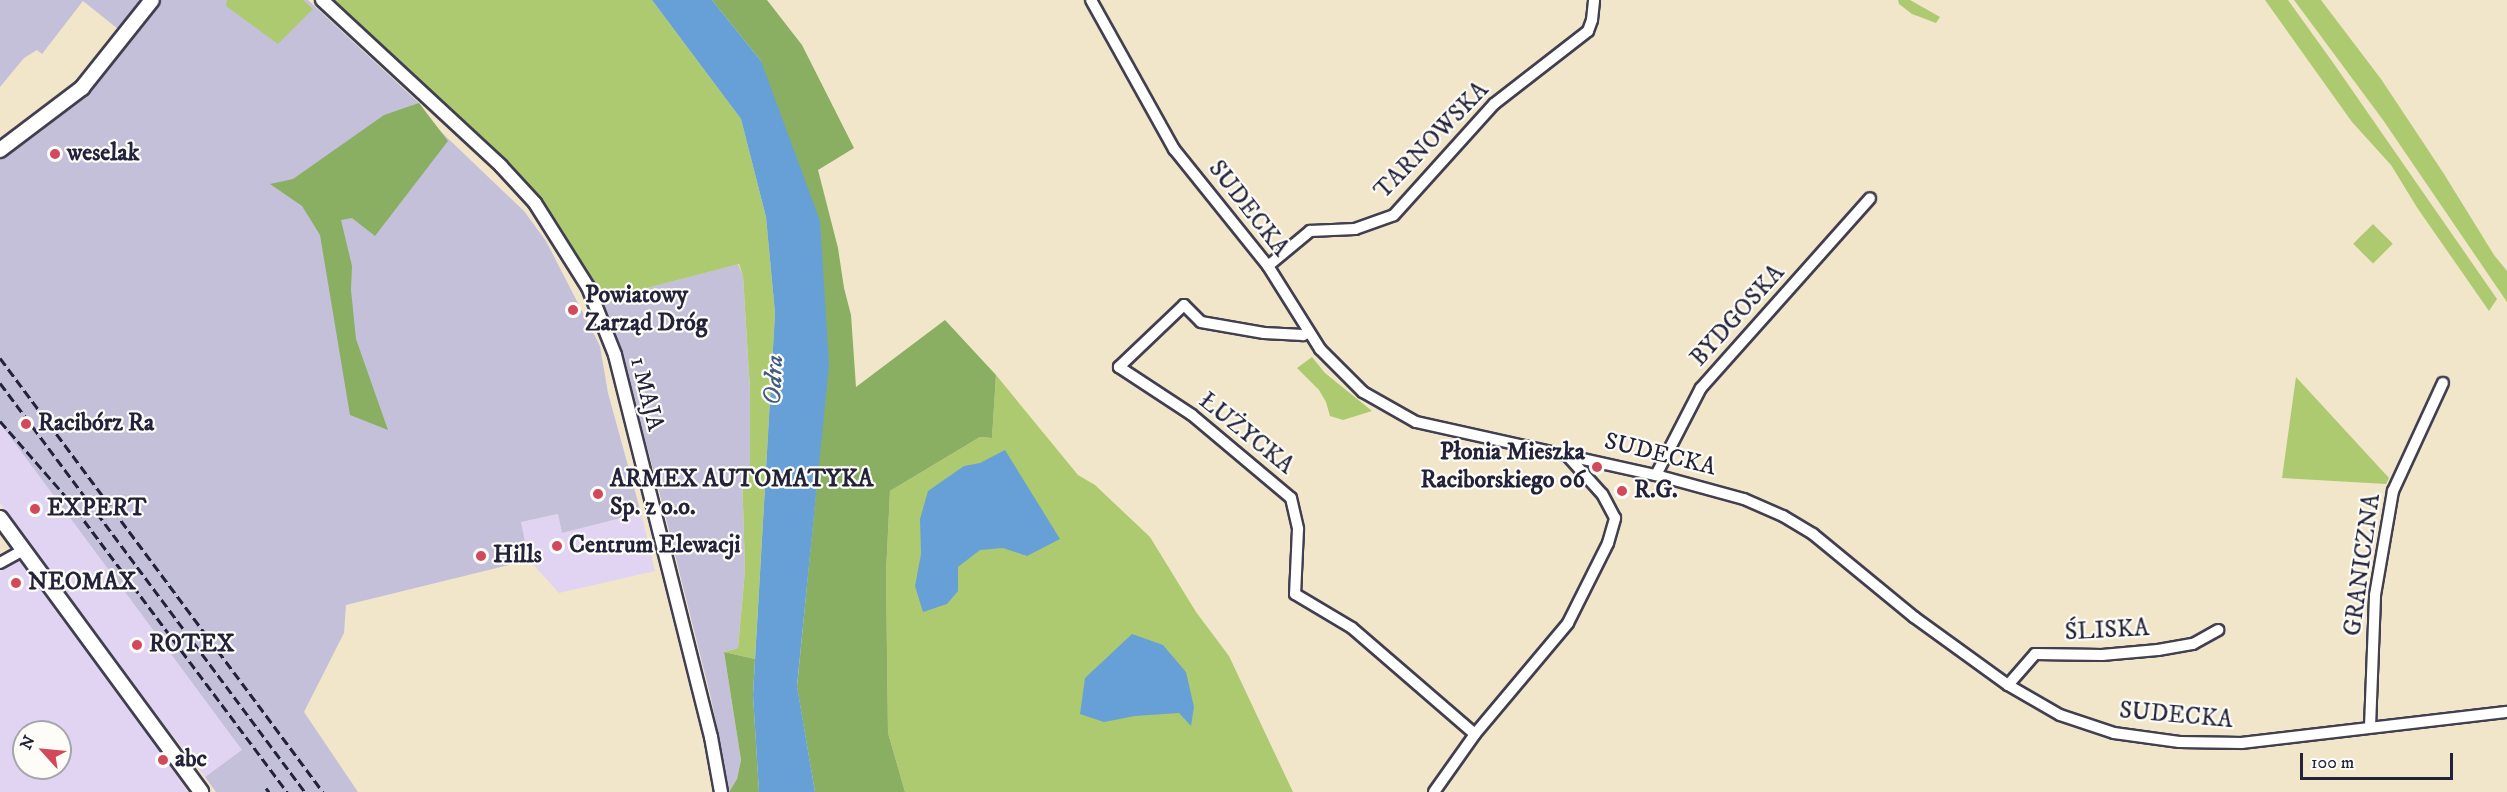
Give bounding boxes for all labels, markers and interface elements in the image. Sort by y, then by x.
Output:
street label: TARNOWSKA [1369,76,1495,206]
place label: weselak [67,140,139,168]
marker: weselak [48,147,62,161]
street label: SUDECKA [1202,155,1294,263]
street label: BYDGOSKA [1685,259,1791,373]
place label: Powiatowy Zarząd Dróg [585,282,707,338]
marker: Powiatowy Zarząd Dróg [566,303,580,317]
street label: 1 MAJA [623,354,669,434]
water label: Odra [757,354,791,406]
street label: ŁUŻYCKA [1193,387,1299,481]
place label: Racibórz Ra [38,410,154,438]
marker: Racibórz Ra [19,417,33,431]
street label: SUDECKA [1601,427,1719,483]
place label: Płonia Mieszka Raciborskiego 06 [1421,439,1585,495]
marker: Płonia Mieszka Raciborskiego 06 [1590,460,1604,474]
place label: ARMEX AUTOMATYKA Sp. z o.o. [610,466,873,522]
place label: R.G. [1634,477,1678,505]
marker: R.G. [1615,484,1629,498]
marker: ARMEX AUTOMATYKA Sp. z o.o. [591,487,605,501]
street label: GRANICZNA [2339,492,2387,638]
place label: EXPERT [47,495,146,523]
marker: EXPERT [28,502,42,516]
place label: Centrum Elewacji [569,532,740,560]
marker: Centrum Elewacji [550,539,564,553]
place label: Hills [493,542,542,570]
marker: Hills [474,549,488,563]
place label: NEOMAX [28,569,136,597]
marker: NEOMAX [9,576,23,590]
street label: ŚLISKA [2064,614,2150,648]
place label: ROTEX [149,631,234,659]
marker: ROTEX [130,638,144,652]
street label: SUDECKA [2118,697,2234,735]
north arrow [12,720,72,780]
text: N [16,732,40,753]
scale bar [2303,741,2456,779]
place label: abc [175,746,207,774]
text: 100 m [2311,752,2354,774]
marker: abc [156,753,170,767]

